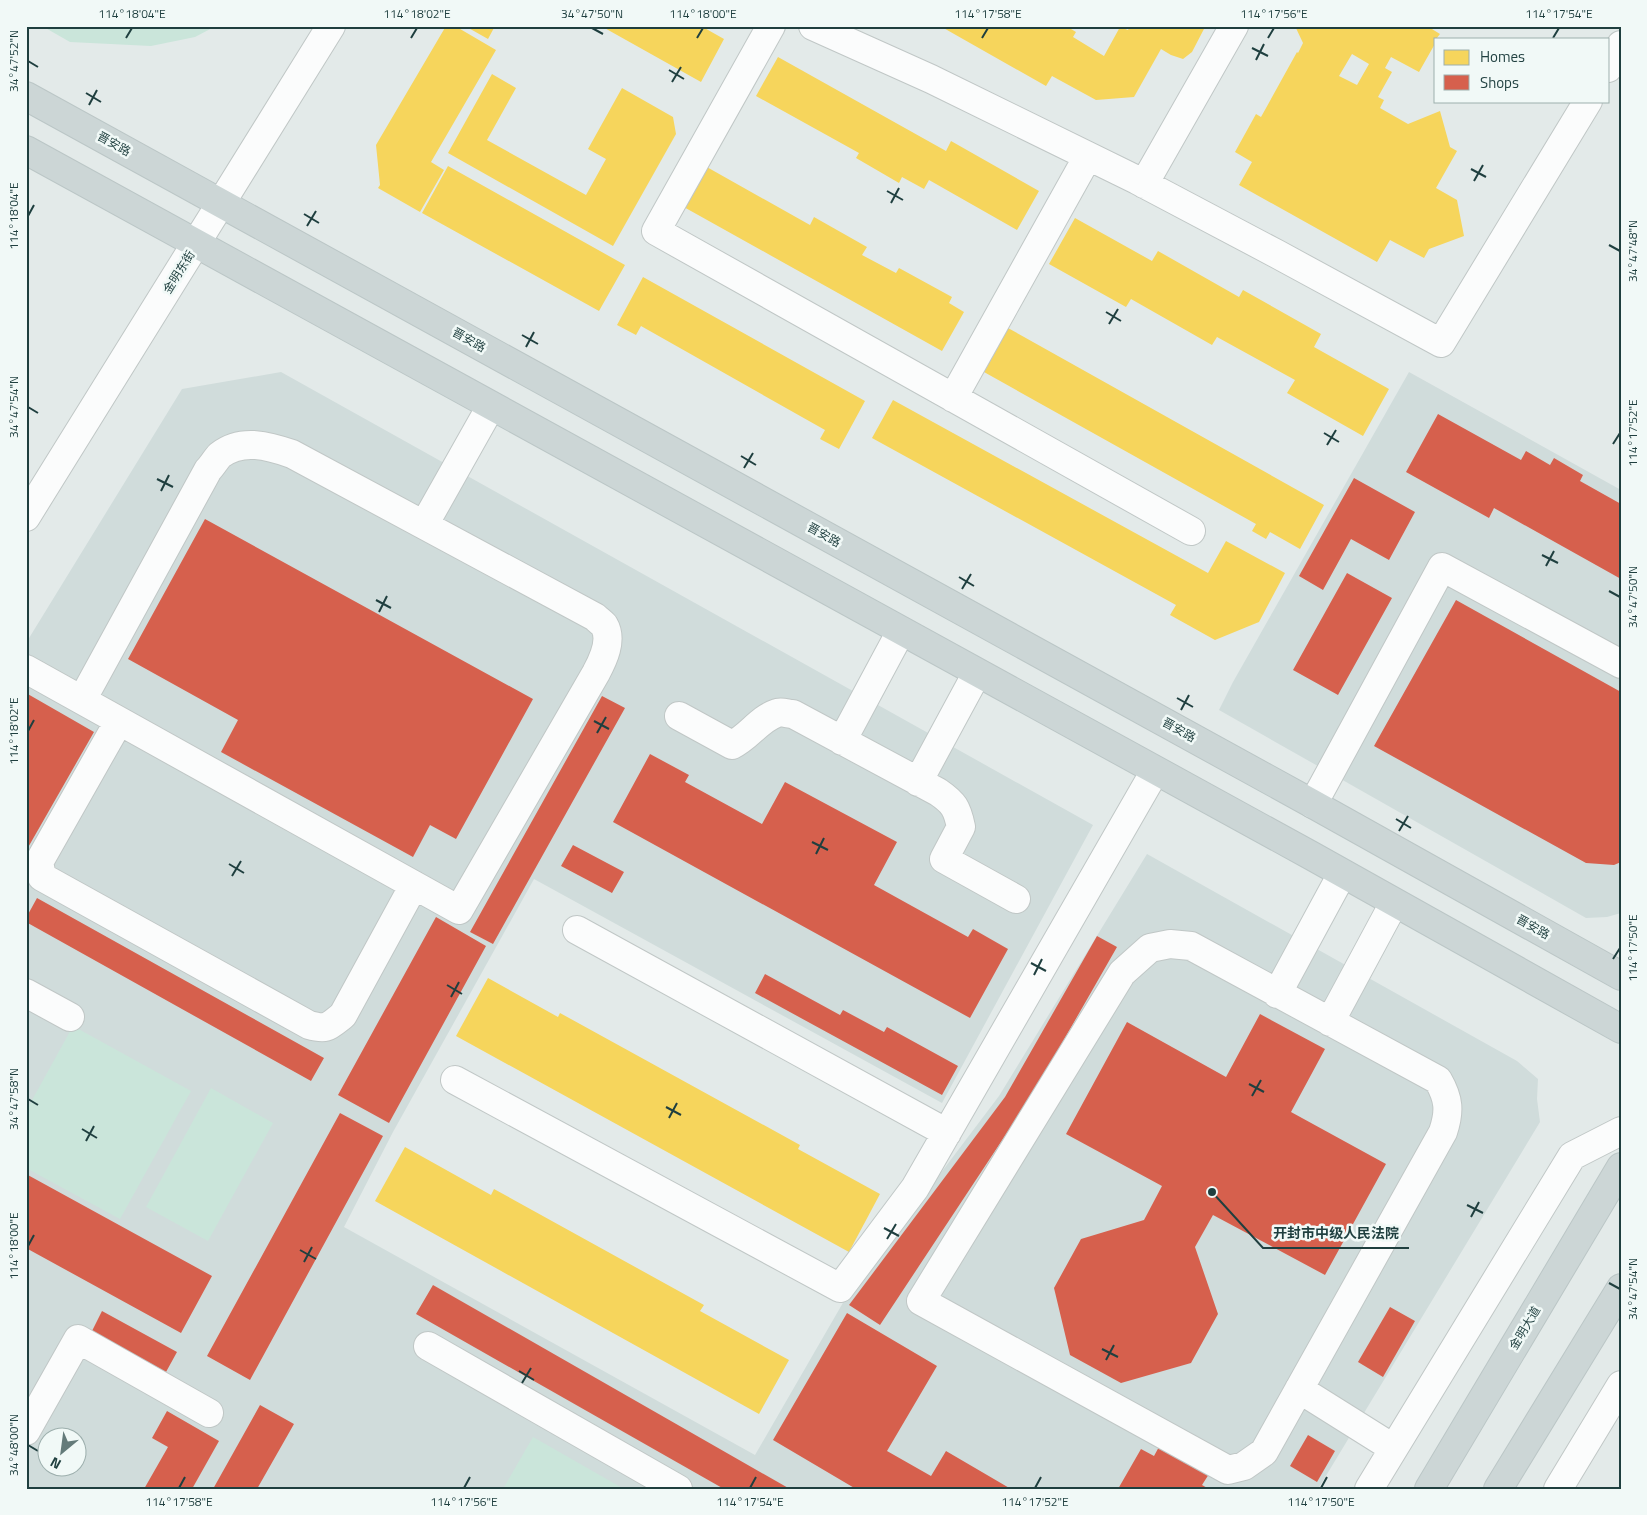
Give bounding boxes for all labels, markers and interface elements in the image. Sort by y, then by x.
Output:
text: 114°18'04"E [98,4,166,23]
text: 114°18'02"E [383,4,451,23]
text: 34°47'50"N [561,4,623,23]
text: 114°18'00"E [669,4,737,23]
text: 114°17'58"E [954,4,1022,23]
text: 114°17'56"E [1240,4,1308,23]
text: 114°17'54"E [1525,4,1593,23]
text: 34°47'52"N [4,30,23,92]
legend [1434,38,1610,102]
text: Homes [1480,45,1525,68]
text: Shops [1480,71,1519,94]
street label: 晋安路 [94,127,135,161]
text: 114°18'04"E [4,182,23,250]
text: 34°47'48"N [1623,220,1642,282]
street label: 金明东街 [158,246,199,297]
street label: 晋安路 [449,323,490,357]
text: 34°47'54"N [4,376,23,438]
text: 114°17'52"E [1623,399,1642,467]
street label: 晋安路 [804,518,845,552]
text: 34°47'50"N [1623,566,1642,628]
text: 114°18'02"E [4,697,23,765]
street label: 晋安路 [1159,713,1200,747]
street label: 晋安路 [1513,910,1554,944]
text: 114°17'50"E [1623,914,1642,982]
text: 34°47'58"N [4,1068,23,1130]
text: 114°18'00"E [4,1212,23,1280]
callout: 开封市中级人民法院 [1263,1219,1409,1248]
text: 开封市中级人民法院 [1273,1222,1399,1243]
text: 34°47'54"N [1623,1258,1642,1320]
street label: 金明大道 [1504,1302,1545,1353]
text: 34°48'00"N [4,1414,23,1476]
north arrow [38,1428,88,1478]
text: N [46,1452,65,1475]
text: 114°17'58"E [145,1492,213,1511]
text: 114°17'56"E [430,1492,498,1511]
text: 114°17'54"E [716,1492,784,1511]
text: 114°17'52"E [1001,1492,1069,1511]
text: 114°17'50"E [1287,1492,1355,1511]

